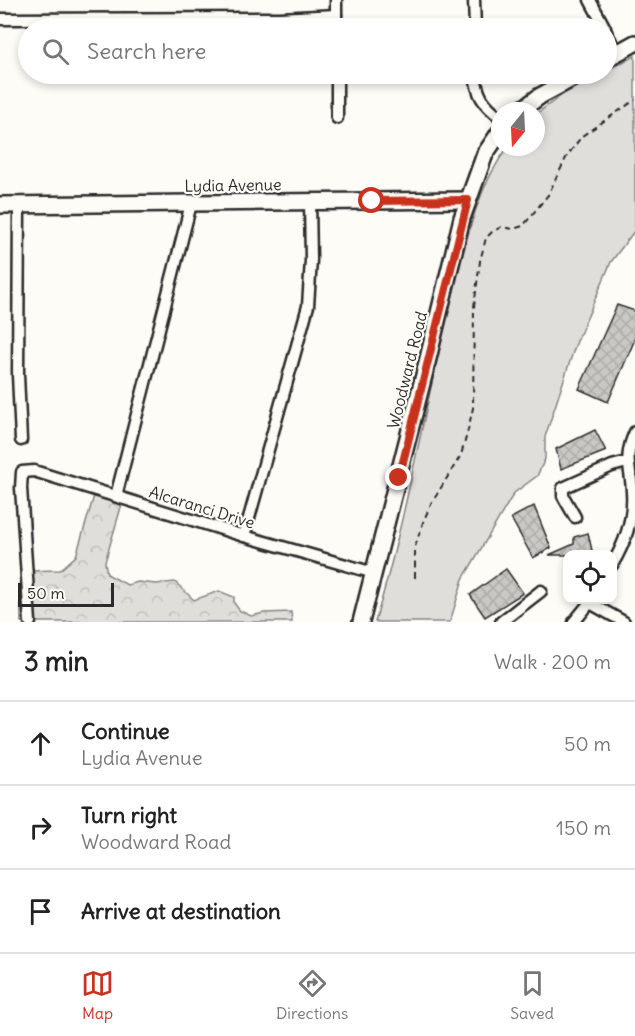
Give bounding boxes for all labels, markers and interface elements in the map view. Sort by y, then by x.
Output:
search box [18,18,617,84]
icon: search [39,35,72,68]
text: Search here [87,37,206,65]
north arrow [491,102,545,156]
street label: Lydia Avenue [184,174,282,196]
route start [358,187,384,213]
street label: Woodward Road [383,309,431,431]
route end [385,464,411,490]
street label: Alcaranci Drive [147,481,257,533]
map controls [563,550,617,604]
button: locate [563,550,617,604]
scale bar [18,580,114,608]
text: 50 m [27,583,65,603]
text: 3 min [24,645,89,678]
text: Walk · 200 m [494,649,611,674]
text: Continue [81,717,170,745]
icon: ahead [24,727,57,760]
text: 50 m [564,731,611,756]
text: Lydia Avenue [81,745,202,770]
text: Turn right [81,801,177,829]
icon: right [24,811,57,844]
text: 150 m [556,815,611,840]
text: Woodward Road [81,829,231,854]
icon: arrive [24,895,57,928]
text: Arrive at destination [81,897,281,925]
tab: Map [81,967,114,1023]
tab: Directions [276,967,348,1023]
tab: Saved [510,967,554,1023]

